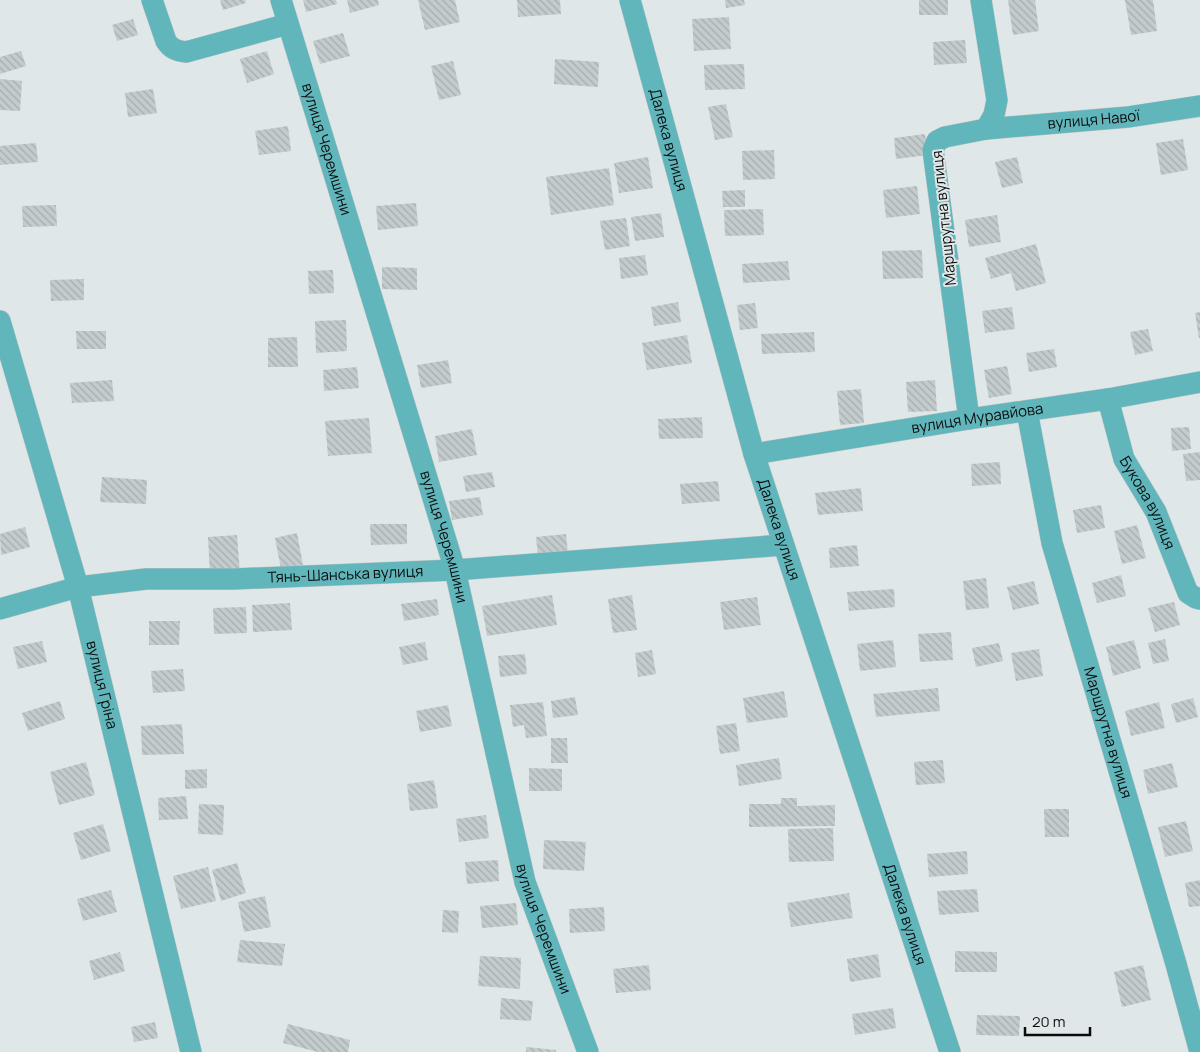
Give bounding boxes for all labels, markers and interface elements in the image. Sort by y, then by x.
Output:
street label: вулиця Черемшини [297,80,357,218]
street label: Далека вулиця [645,86,693,194]
street label: вулиця Навої [1047,104,1142,134]
street label: Маршрутна вулиця [926,149,961,287]
street label: вулиця Муравйова [910,397,1044,438]
street label: Букова вулиця [1115,452,1181,552]
street label: вулиця Черемшини [415,468,473,605]
street label: Далека вулиця [753,476,806,583]
street label: Тянь-Шанська вулиця [267,560,424,588]
street label: вулиця Гріна [81,639,123,731]
street label: Маршрутна вулиця [1079,664,1138,801]
street label: Далека вулиця [879,860,932,968]
street label: вулиця Черемшини [511,862,577,997]
scale bar [1025,1004,1090,1036]
text: 20 m [1032,1011,1065,1032]

